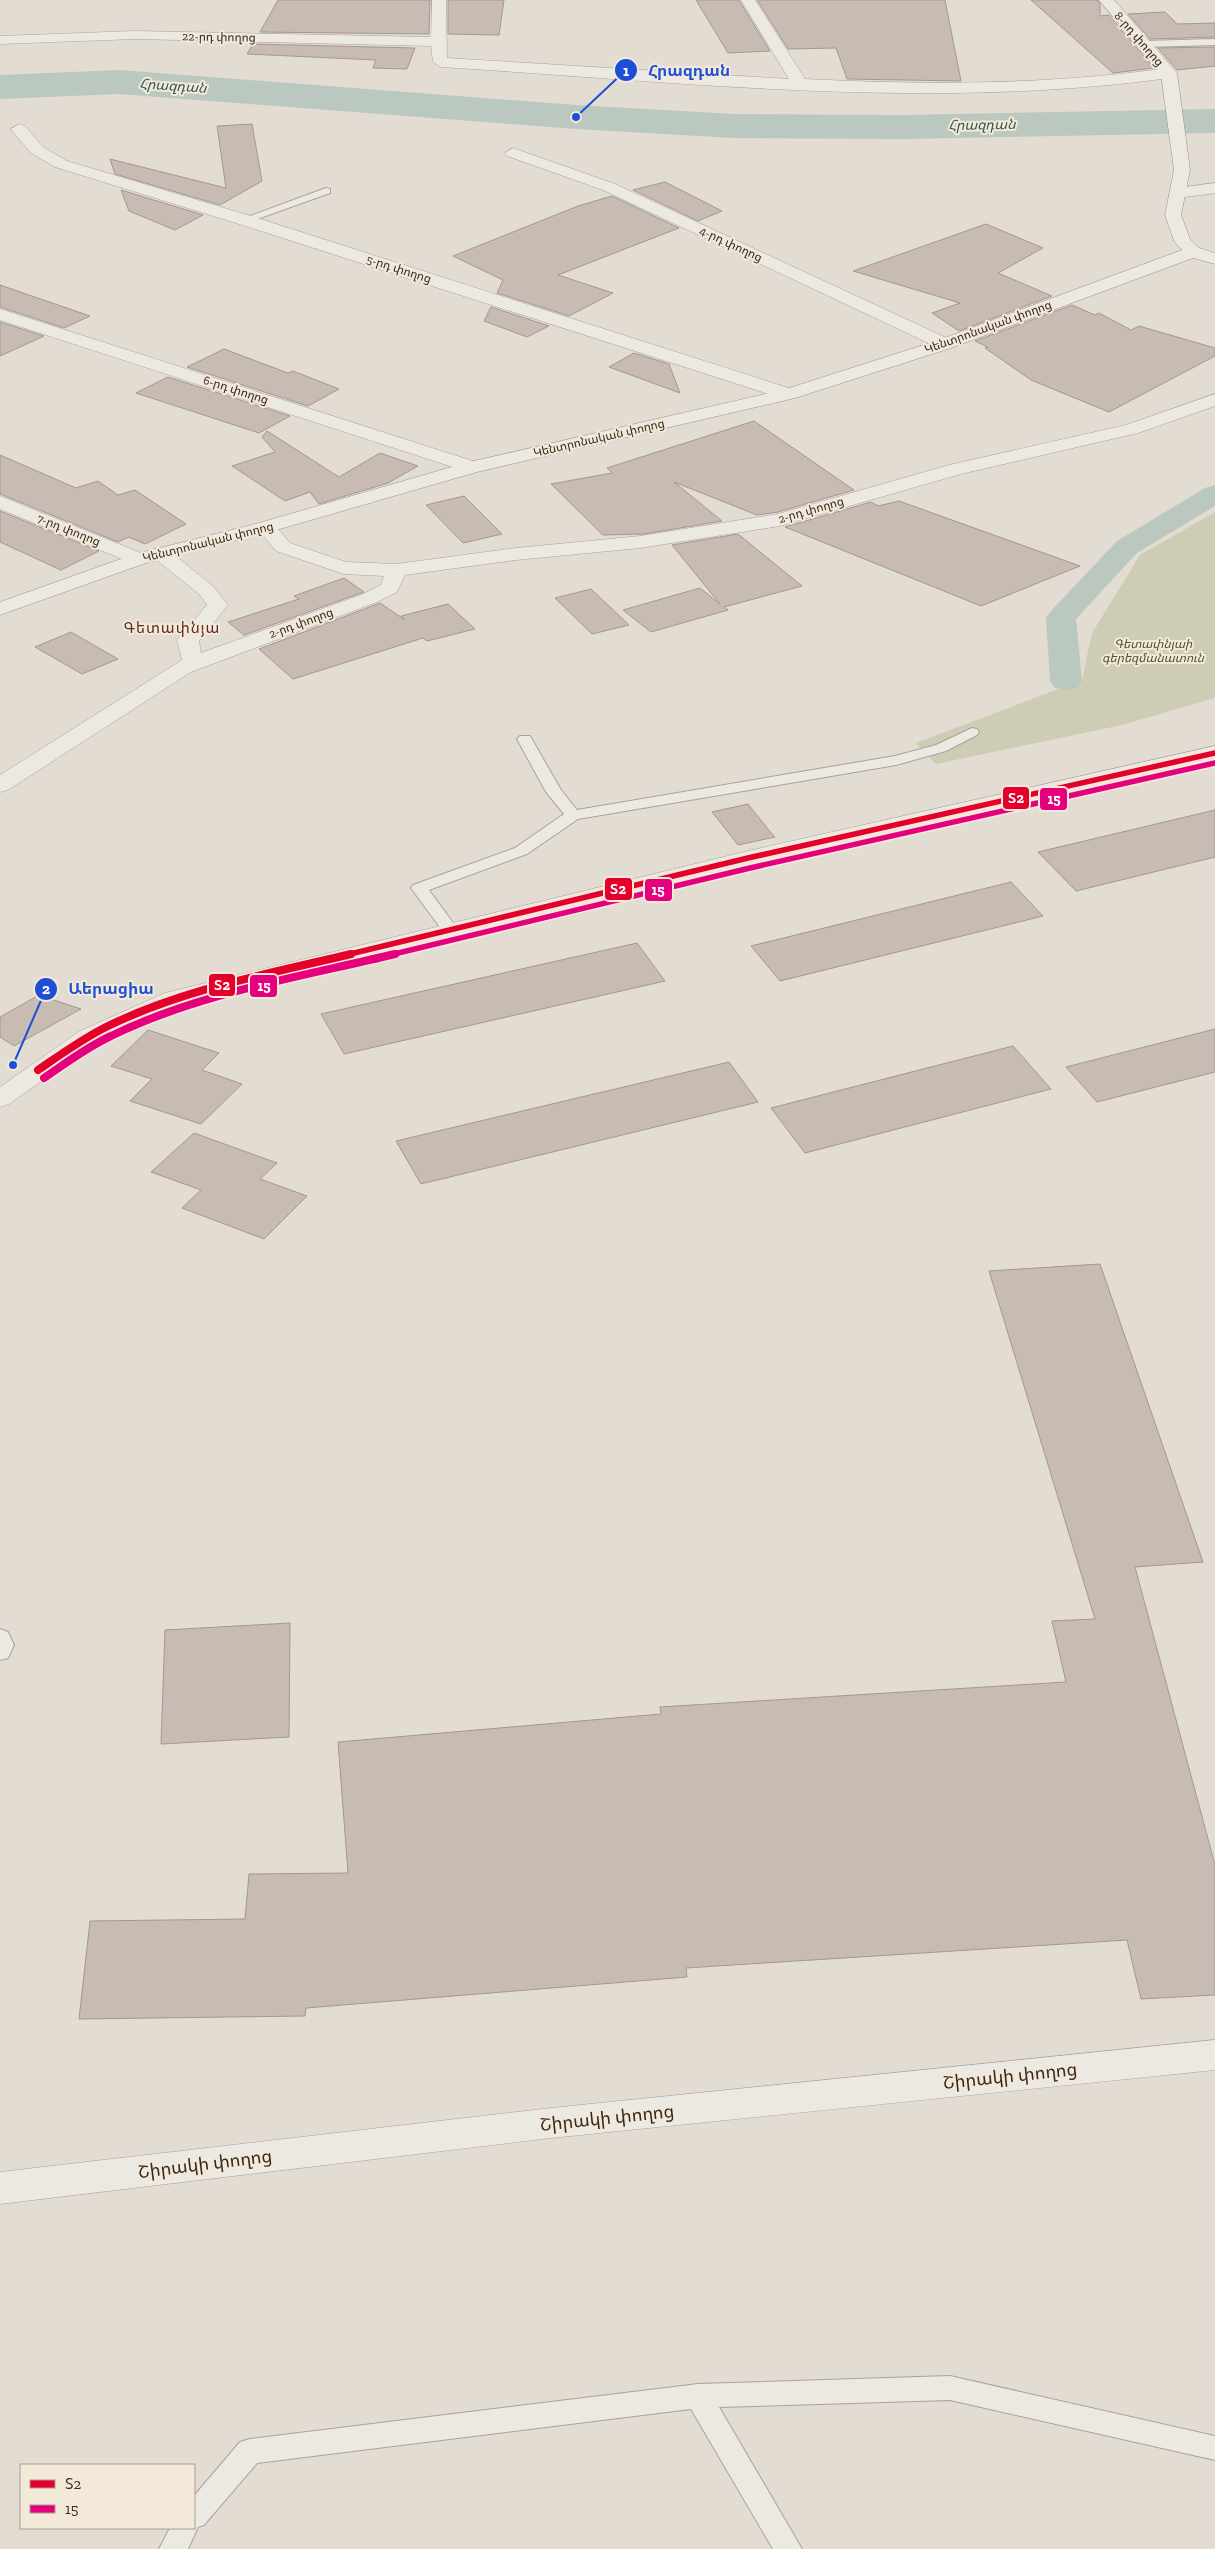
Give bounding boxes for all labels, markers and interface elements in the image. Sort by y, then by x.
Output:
street label: 8-րդ փողոց [1111,9,1167,69]
street label: 22-րդ փողոց [182,29,256,45]
callout: Հրազդան [613,55,740,86]
text: Հրազդան [648,61,730,80]
text: 1 [623,62,629,80]
water label: Հրազդան [139,75,208,97]
water label: Հրազդան [948,116,1016,134]
street label: 4-րդ փողոց [697,223,765,265]
street label: 5-րդ փողոց [365,252,433,286]
street label: Կենտրոնական փողոց [923,297,1053,357]
street label: 6-րդ փողոց [202,373,270,407]
street label: Կենտրոնական փողոց [532,416,666,460]
street label: 2-րդ փողոց [777,494,845,526]
street label: 7-րդ փողոց [35,511,103,549]
street label: Կենտրոնական փողոց [141,519,275,565]
street label: 2-րդ փողոց [267,605,335,641]
district label: Գետափնյա [124,619,220,637]
park label: Գետափնյաի գերեզմանատուն [1102,637,1205,665]
line badge: Տ2 [1002,786,1030,810]
line badge: 15 [1039,787,1068,811]
text: Տ2 [1008,790,1024,807]
text: 15 [1048,791,1060,808]
line badge: Տ2 [604,877,633,901]
line badge: 15 [644,878,673,902]
text: Տ2 [610,881,626,898]
text: 15 [652,882,664,899]
callout: Աերացիա [33,973,164,1004]
line badge: Տ2 [208,973,236,997]
line badge: 15 [249,974,278,998]
text: Տ2 [214,977,230,994]
text: 15 [258,978,270,995]
text: Աերացիա [68,979,154,998]
text: 2 [42,980,50,998]
street label: Շիրակի փողոց [942,2058,1078,2094]
street label: Շիրակի փողոց [539,2100,675,2136]
street label: Շիրակի փողոց [137,2145,273,2183]
legend [20,2464,195,2529]
text: Տ2 [65,2475,82,2493]
text: 15 [65,2500,79,2518]

